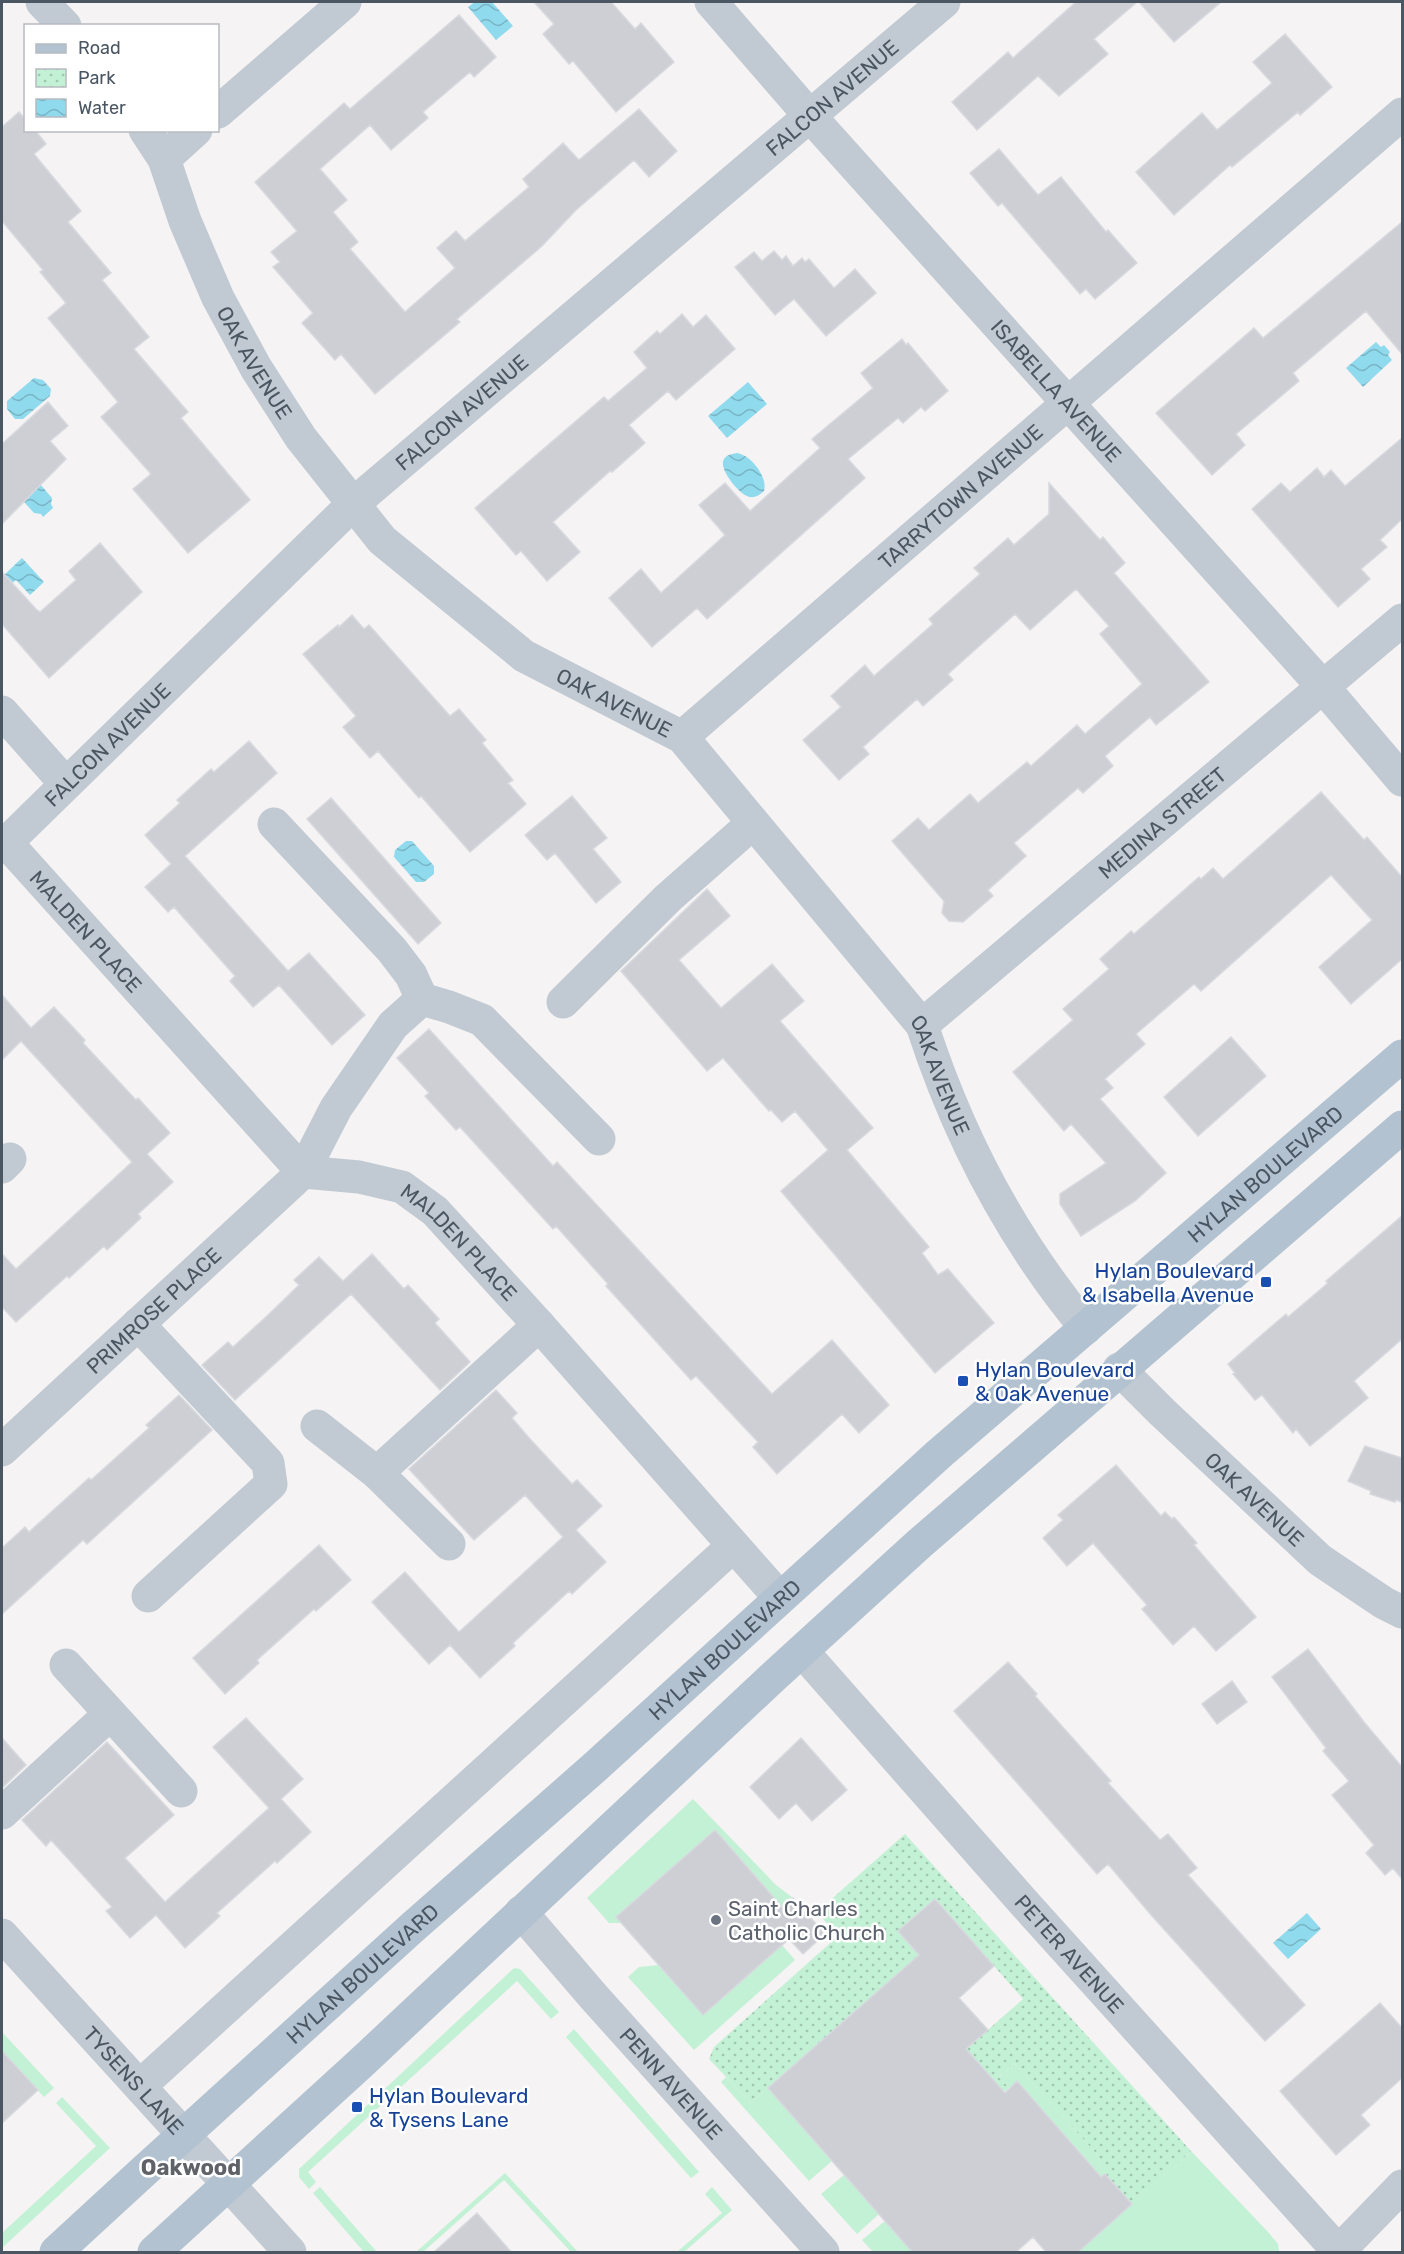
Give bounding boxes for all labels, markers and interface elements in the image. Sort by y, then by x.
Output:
legend [24,24,219,132]
street label: FALCON AVENUE [760,34,903,161]
text: Road [78,37,121,59]
text: Park [78,67,116,89]
text: Water [78,97,126,119]
street label: OAK AVENUE [212,301,298,423]
street label: ISABELLA AVENUE [986,314,1127,467]
street label: FALCON AVENUE [390,349,533,475]
street label: TARRYTOWN AVENUE [873,418,1047,574]
street label: OAK AVENUE [552,662,676,742]
street label: FALCON AVENUE [39,677,175,811]
street label: MEDINA STREET [1093,762,1231,883]
street label: MALDEN PLACE [25,865,148,997]
street label: OAK AVENUE [906,1009,976,1139]
street label: HYLAN BOULEVARD [1182,1100,1348,1247]
street label: MALDEN PLACE [396,1178,523,1306]
street label: PRIMROSE PLACE [81,1242,226,1379]
place label: Hylan Boulevard & Isabella Avenue [1082,1258,1254,1307]
marker: Hylan Boulevard & Isabella Avenue [1259,1275,1273,1289]
place label: Hylan Boulevard & Oak Avenue [975,1357,1134,1406]
marker: Hylan Boulevard & Oak Avenue [956,1374,970,1388]
street label: OAK AVENUE [1200,1447,1310,1551]
street label: HYLAN BOULEVARD [643,1574,806,1725]
street label: PETER AVENUE [1010,1889,1130,2018]
place label: Saint Charles Catholic Church [728,1896,885,1945]
street label: HYLAN BOULEVARD [281,1898,443,2049]
marker: Saint Charles Catholic Church [709,1913,723,1927]
street label: TYSENS LANE [78,2021,189,2139]
street label: PENN AVENUE [615,2022,728,2144]
place label: Hylan Boulevard & Tysens Lane [369,2083,528,2132]
marker: Hylan Boulevard & Tysens Lane [350,2100,364,2114]
district label: Oakwood [141,2154,241,2181]

